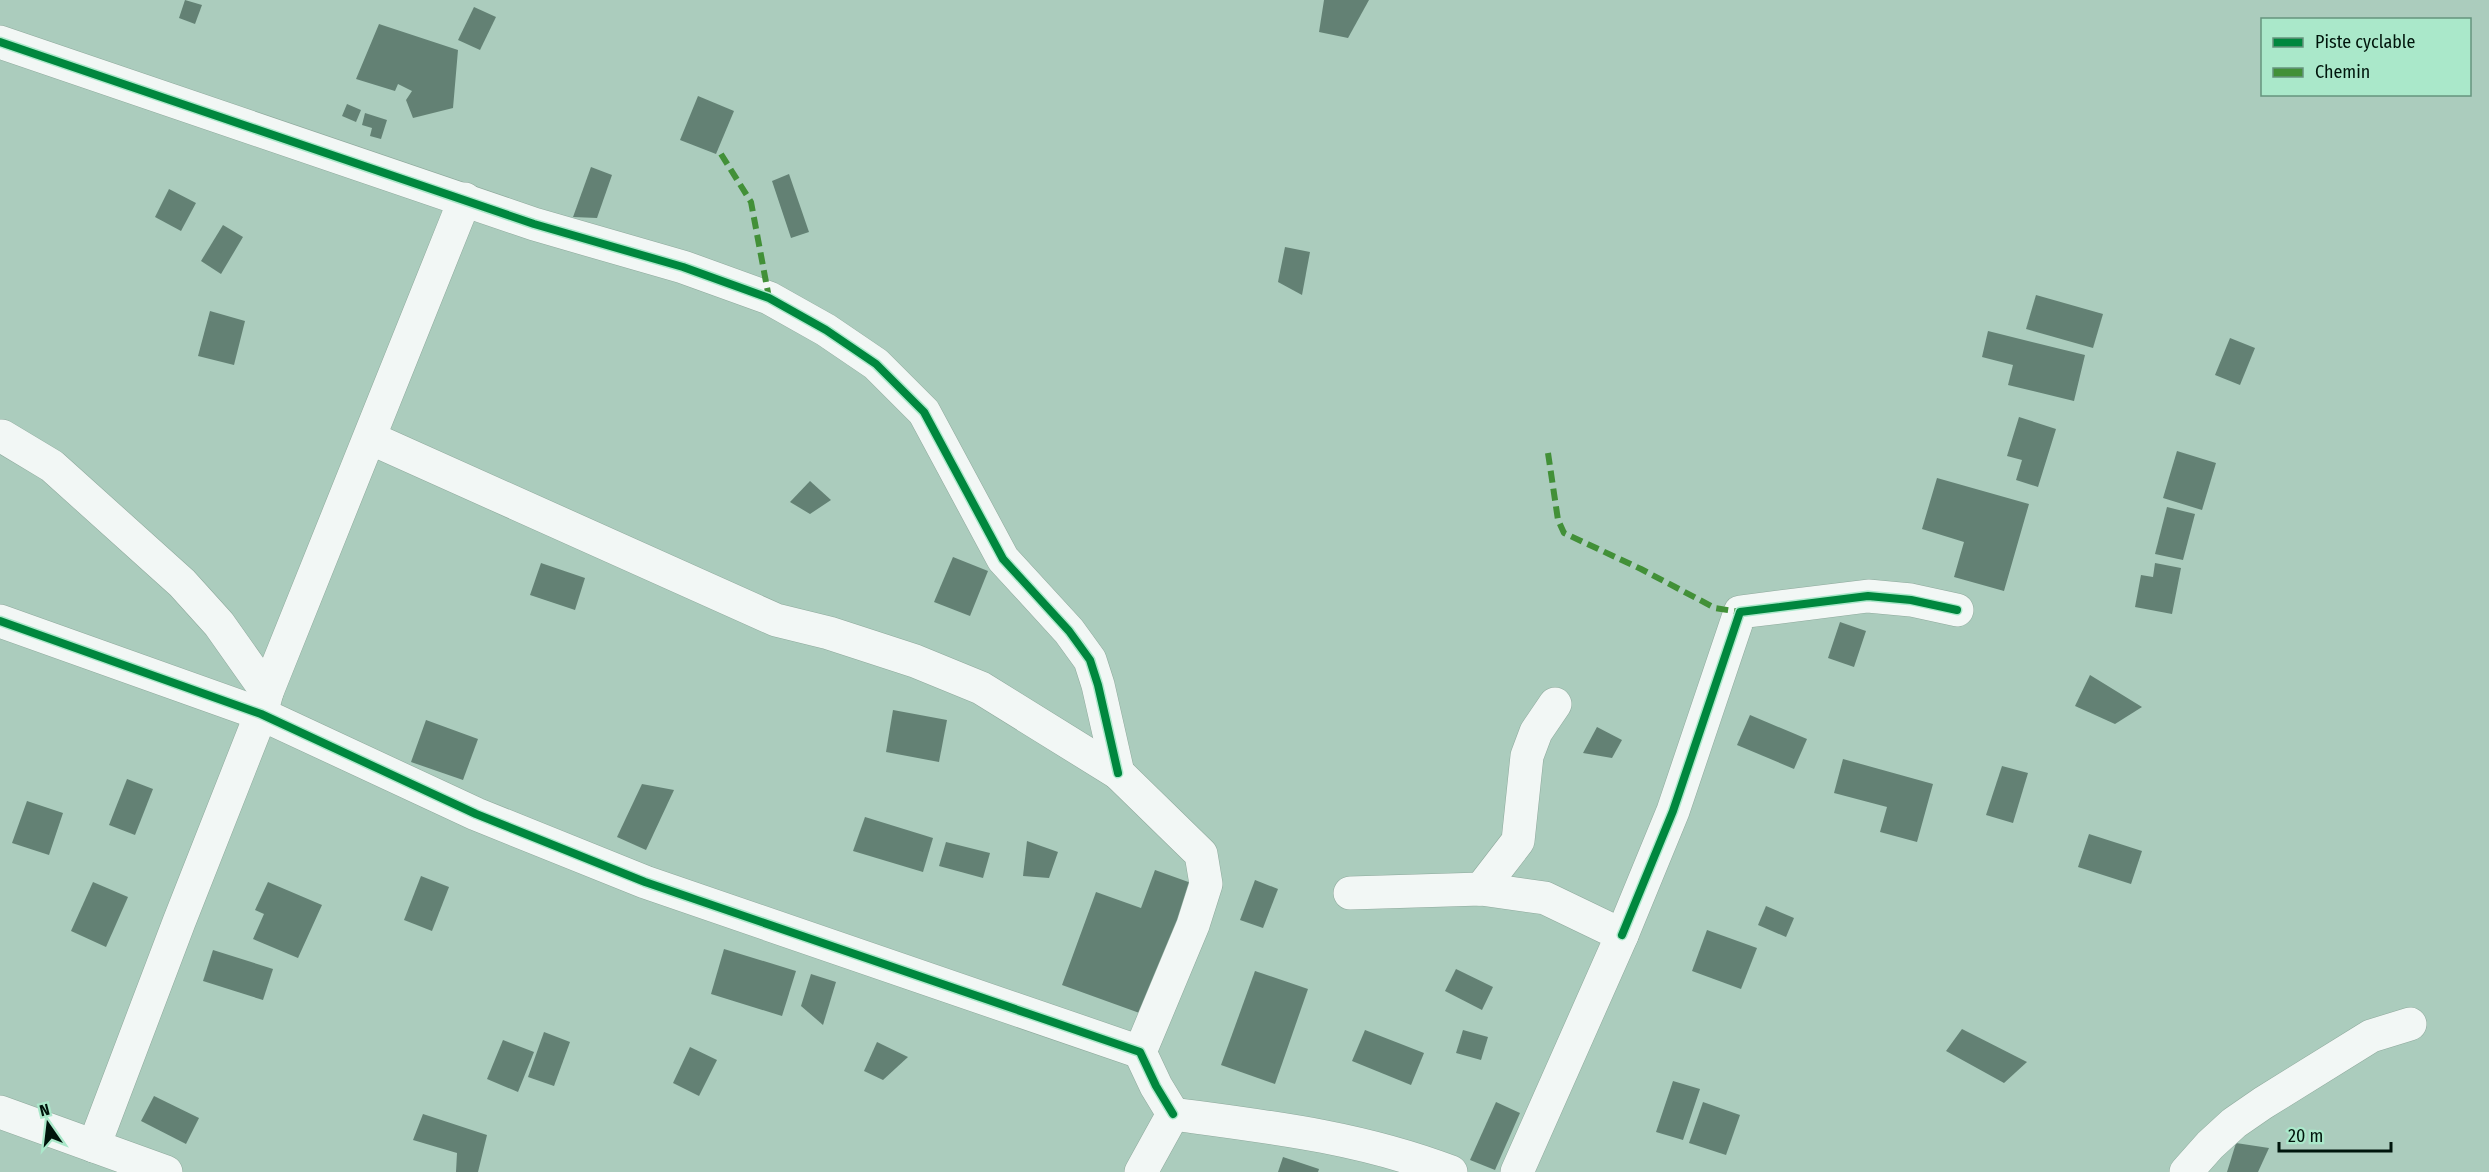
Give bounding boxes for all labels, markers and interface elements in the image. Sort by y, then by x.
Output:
legend [2261,18,2471,96]
text: Piste cyclable [2315,31,2415,53]
text: Chemin [2315,61,2370,83]
north arrow [18,1094,78,1154]
text: N [38,1100,51,1120]
scale bar [2279,1115,2392,1153]
text: 20 m [2288,1125,2323,1147]

